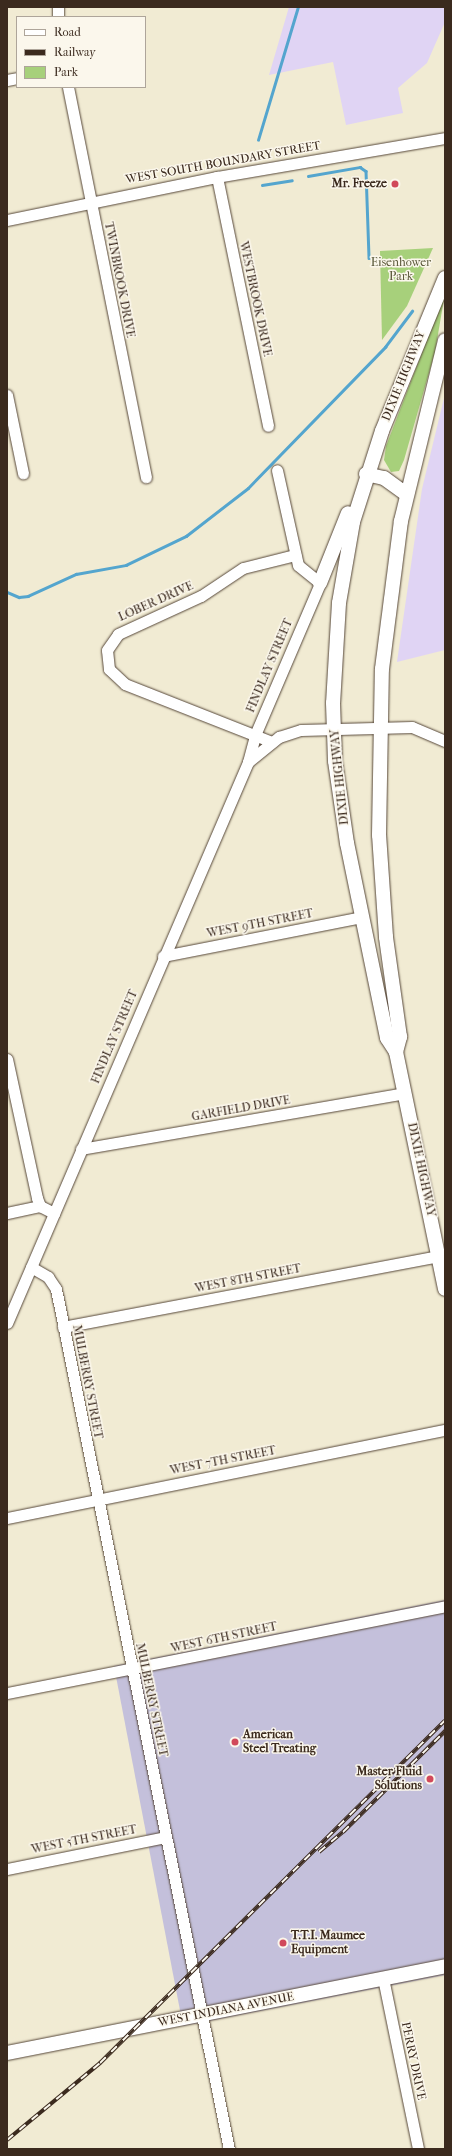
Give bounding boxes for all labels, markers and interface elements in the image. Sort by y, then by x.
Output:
legend [16,16,146,88]
text: Road [54,25,81,39]
text: Railway [54,45,96,59]
text: Park [54,65,78,79]
street label: WEST SOUTH BOUNDARY STREET [124,139,322,187]
place label: Mr. Freeze [332,177,387,191]
marker: Mr. Freeze [390,179,400,189]
street label: TWINBROOK DRIVE [101,221,137,339]
street label: WESTBROOK DRIVE [236,240,274,358]
park label: Eisenhower Park [371,256,431,284]
street label: DIXIE HIGHWAY [379,329,429,423]
street label: LOBER DRIVE [116,579,196,625]
street label: FINDLAY STREET [244,617,296,715]
street label: DIXIE HIGHWAY [328,728,352,826]
street label: WEST 9TH STREET [206,907,314,941]
street label: FINDLAY STREET [89,988,141,1086]
street label: GARFIELD DRIVE [191,1093,291,1125]
street label: DIXIE HIGHWAY [404,1121,438,1219]
street label: WEST 8TH STREET [194,1262,302,1296]
street label: MULBERRY STREET [69,1324,105,1440]
street label: WEST 7TH STREET [169,1444,277,1478]
street label: WEST 6TH STREET [170,1620,278,1656]
street label: MULBERRY STREET [132,1642,170,1758]
place label: American Steel Treating [243,1728,316,1756]
marker: American Steel Treating [230,1737,240,1747]
place label: Master Fluid Solutions [357,1765,422,1793]
marker: Master Fluid Solutions [425,1774,435,1784]
street label: WEST 5TH STREET [30,1823,138,1857]
place label: T.T.I. Maumee Equipment [291,1929,365,1957]
marker: T.T.I. Maumee Equipment [278,1938,288,1948]
street label: WEST INDIANA AVENUE [157,1990,295,2030]
street label: PERRY DRIVE [398,2021,428,2101]

